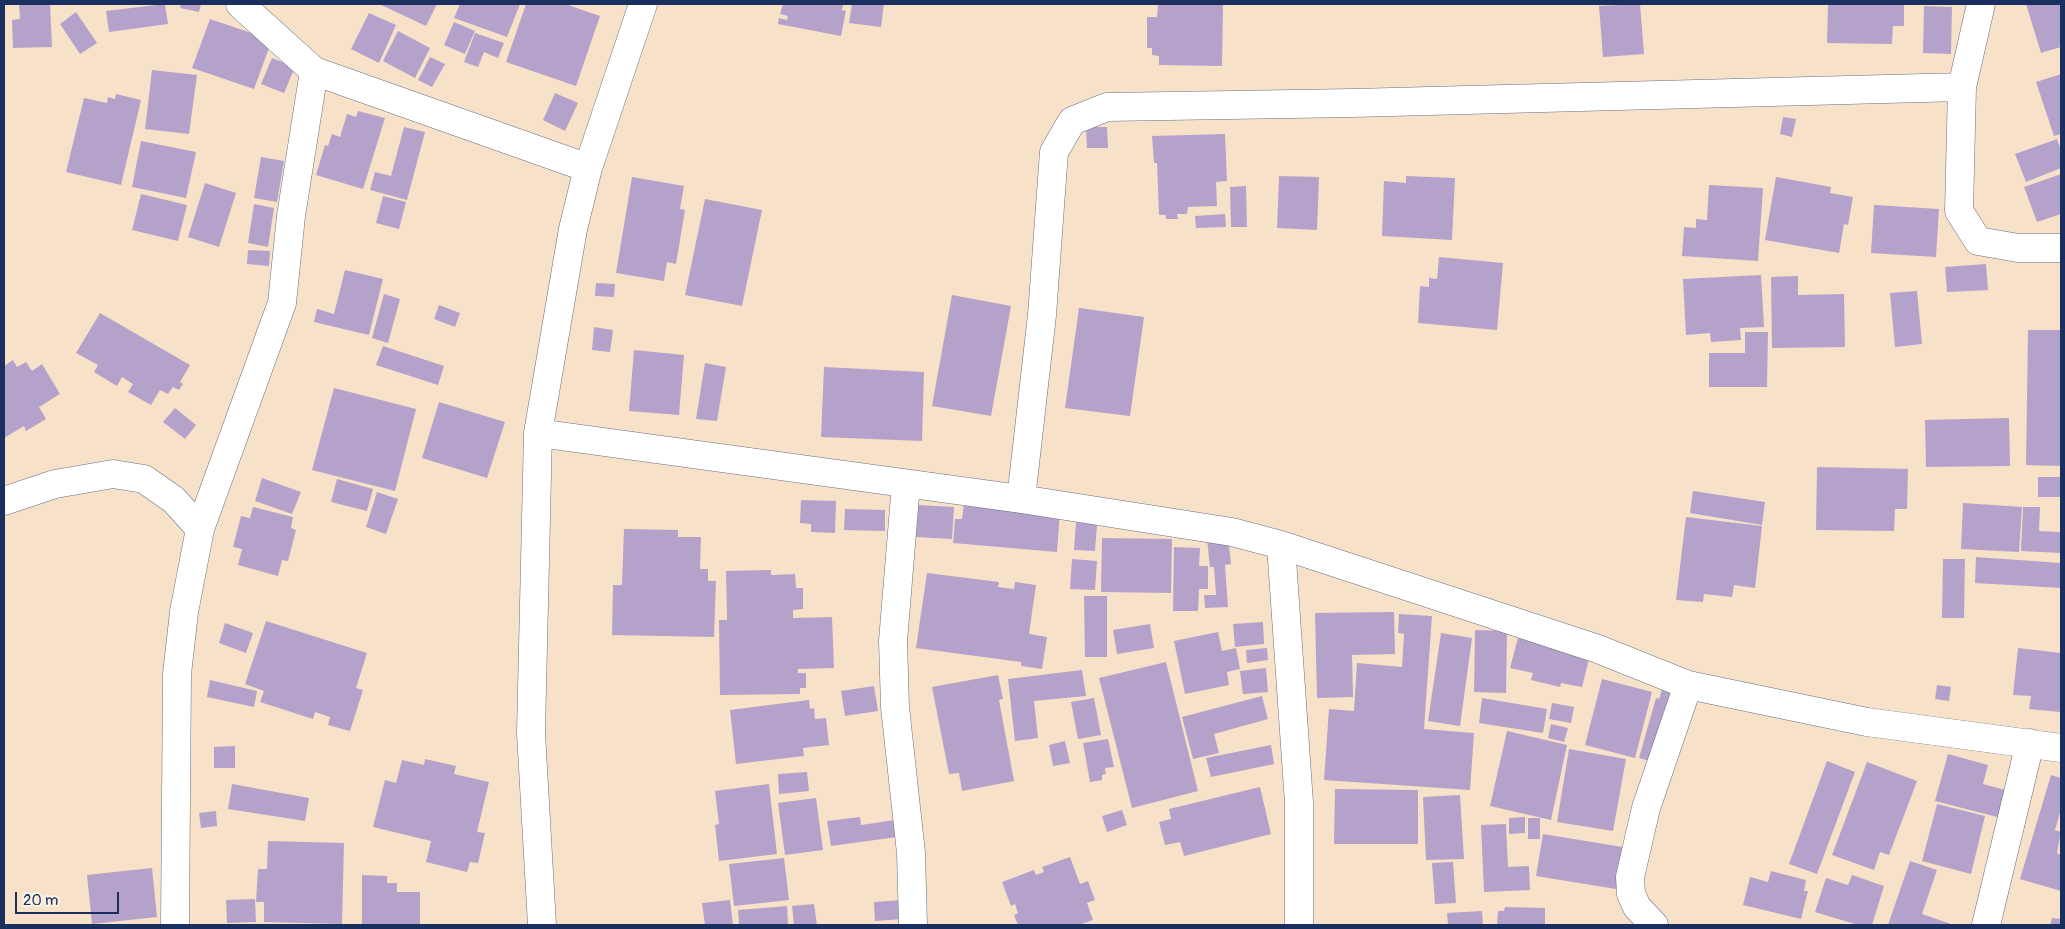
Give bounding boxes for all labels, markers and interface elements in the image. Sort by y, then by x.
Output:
scale bar [18,882,121,914]
text: 20 m [23,891,58,910]

